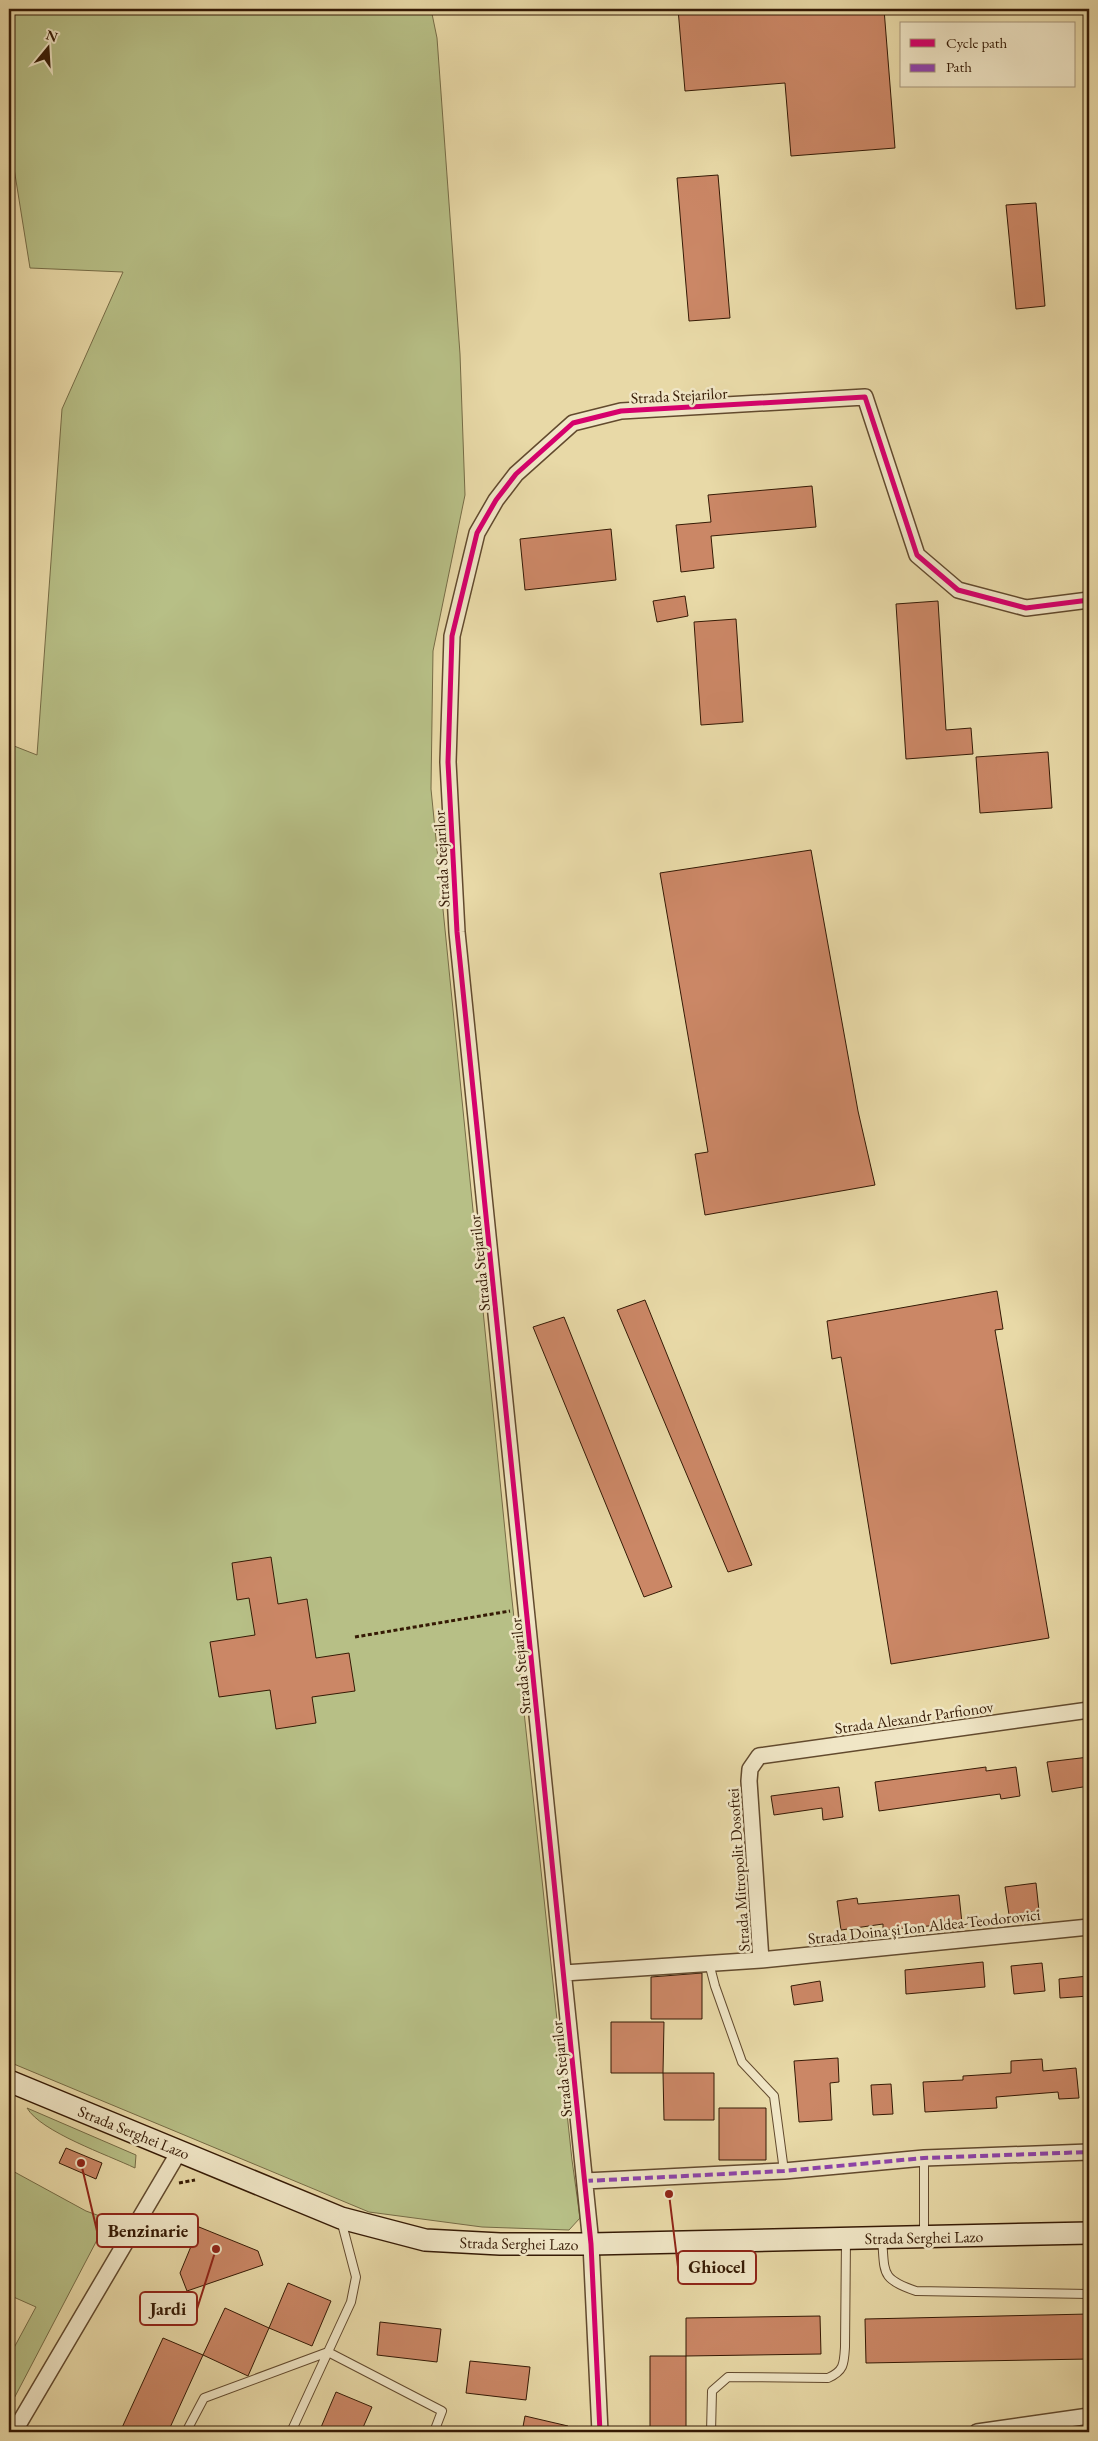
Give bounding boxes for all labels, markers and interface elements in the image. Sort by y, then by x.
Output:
north arrow [22,22,72,72]
legend [900,22,1076,88]
text: N [44,25,61,46]
text: Cycle path [946,33,1008,52]
text: Path [946,57,972,76]
street label: Strada Stejarilor [630,382,729,409]
street label: Strada Stejarilor [428,809,455,908]
street label: Strada Stejarilor [464,1213,495,1312]
street label: Strada Stejarilor [505,1616,536,1715]
street label: Strada Alexandr Parfionov [833,1696,996,1739]
street label: Strada Mitropolit Dosoftei [722,1787,755,1952]
street label: Strada Doina și Ion Aldea-Teodorovici [807,1904,1041,1949]
street label: Strada Stejarilor [546,2019,577,2118]
street label: Strada Serghei Lazo [75,2100,193,2164]
callout: Benzinarie [97,2214,198,2247]
text: Benzinarie [108,2219,189,2242]
street label: Strada Serghei Lazo [864,2226,984,2249]
street label: Strada Serghei Lazo [459,2232,579,2255]
callout: Ghiocel [678,2251,756,2284]
text: Ghiocel [688,2255,746,2278]
callout: Jardi [140,2292,197,2325]
text: Jardi [148,2297,187,2320]

